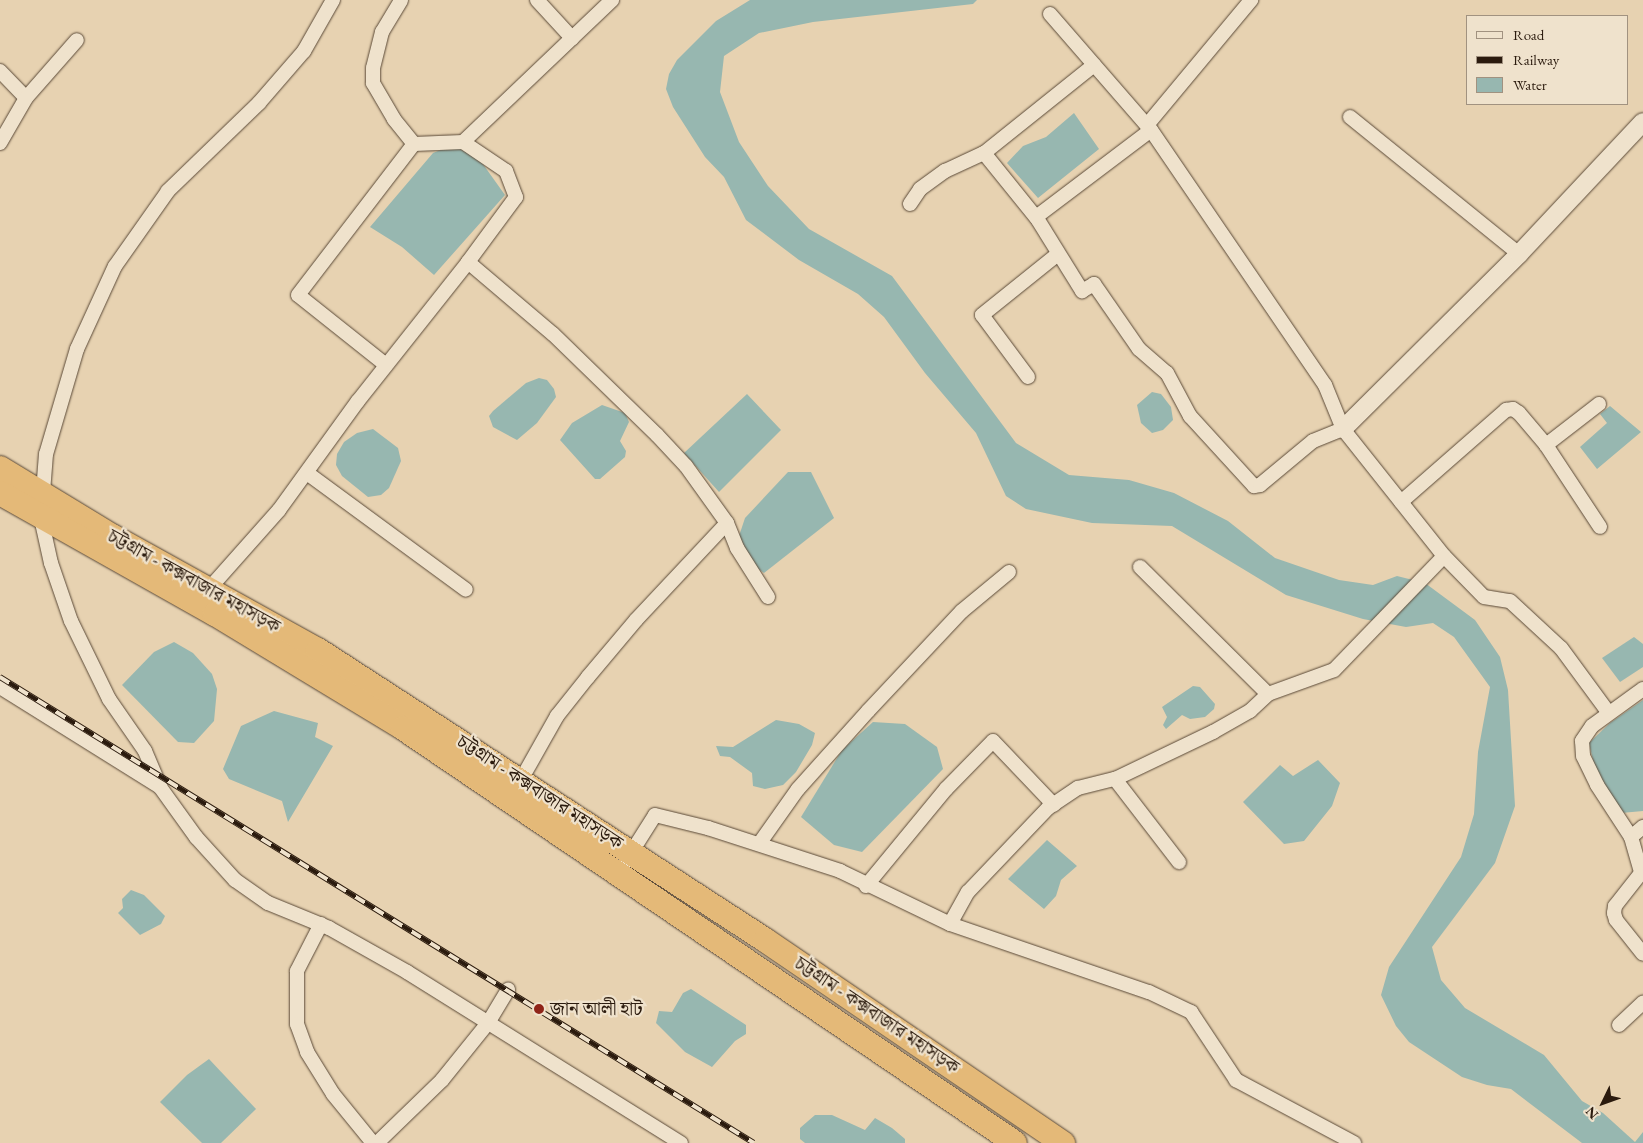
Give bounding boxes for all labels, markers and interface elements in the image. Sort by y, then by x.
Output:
legend [1466,15,1628,105]
text: Road [1513,25,1544,44]
text: Railway [1513,50,1559,69]
text: Water [1513,75,1547,94]
street label: চট্টগ্রাম - কক্সবাজার মহাসড়ক [104,524,284,638]
street label: চট্টগ্রাম - কক্সবাজার মহাসড়ক [453,730,627,854]
street label: চট্টগ্রাম - কক্সবাজার মহাসড়ক [790,951,964,1079]
place label: জান আলী হাট [550,998,643,1020]
marker: জান আলী হাট [532,1002,546,1016]
north arrow [1578,1078,1628,1128]
text: N [1581,1103,1602,1123]

